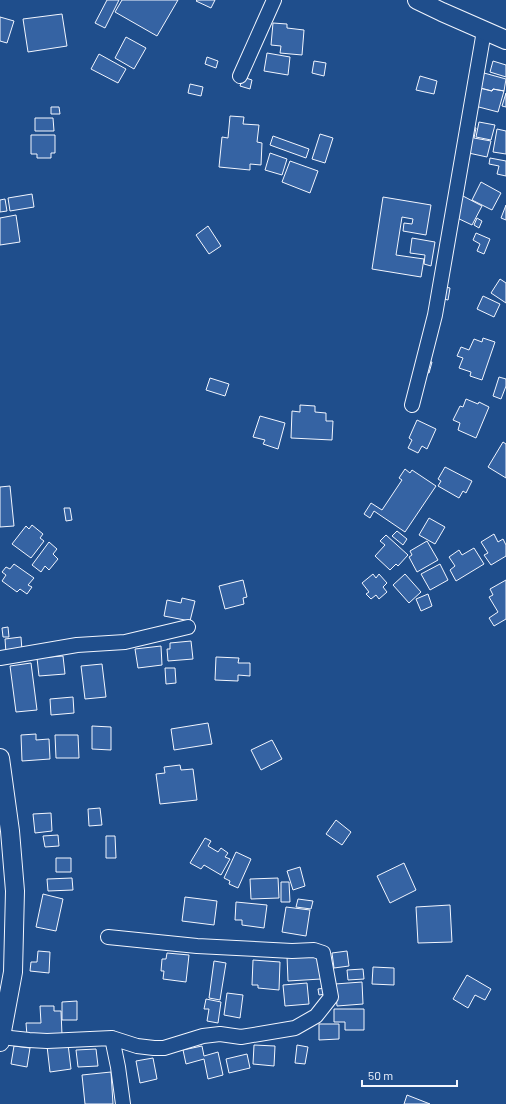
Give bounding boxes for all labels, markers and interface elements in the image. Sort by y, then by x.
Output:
scale bar [362,1062,457,1088]
text: 50 m [368,1068,393,1082]

